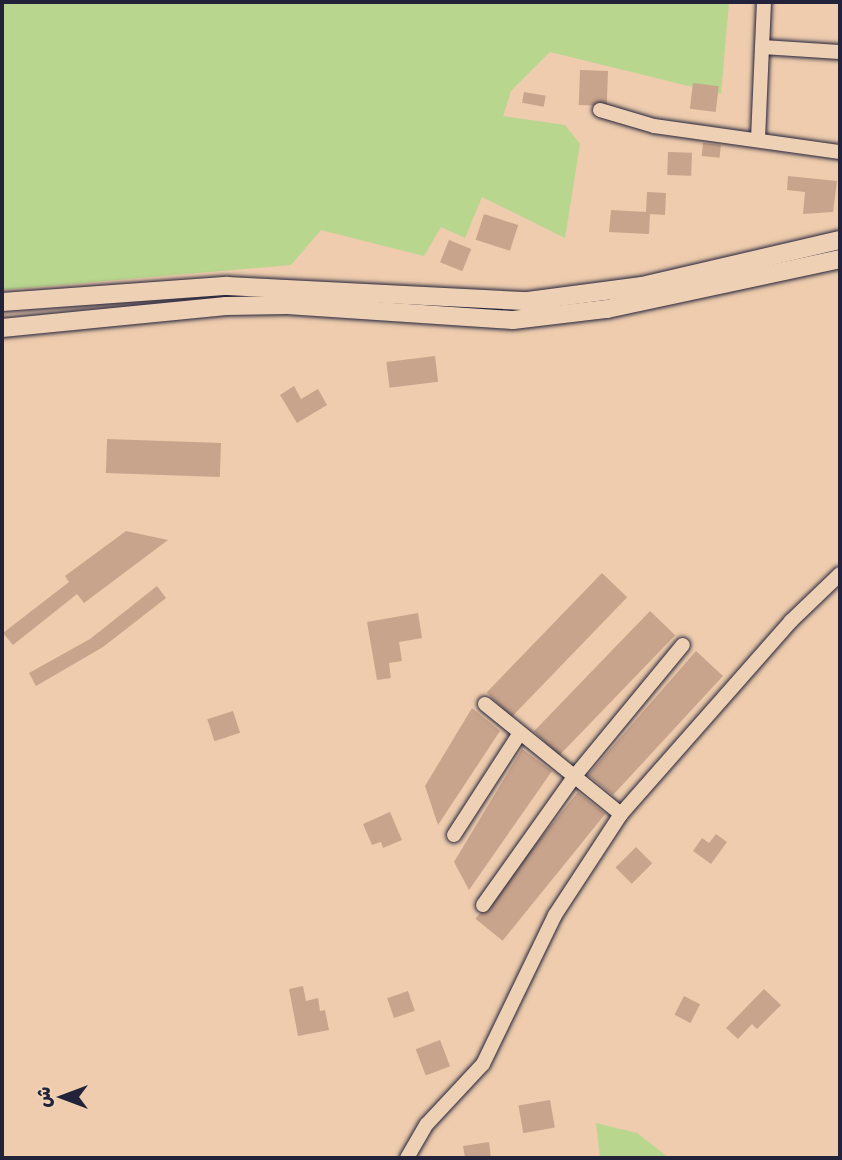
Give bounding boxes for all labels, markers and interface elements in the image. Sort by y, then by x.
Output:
north arrow [28,1062,98,1132]
text: ش [28,1087,56,1107]

